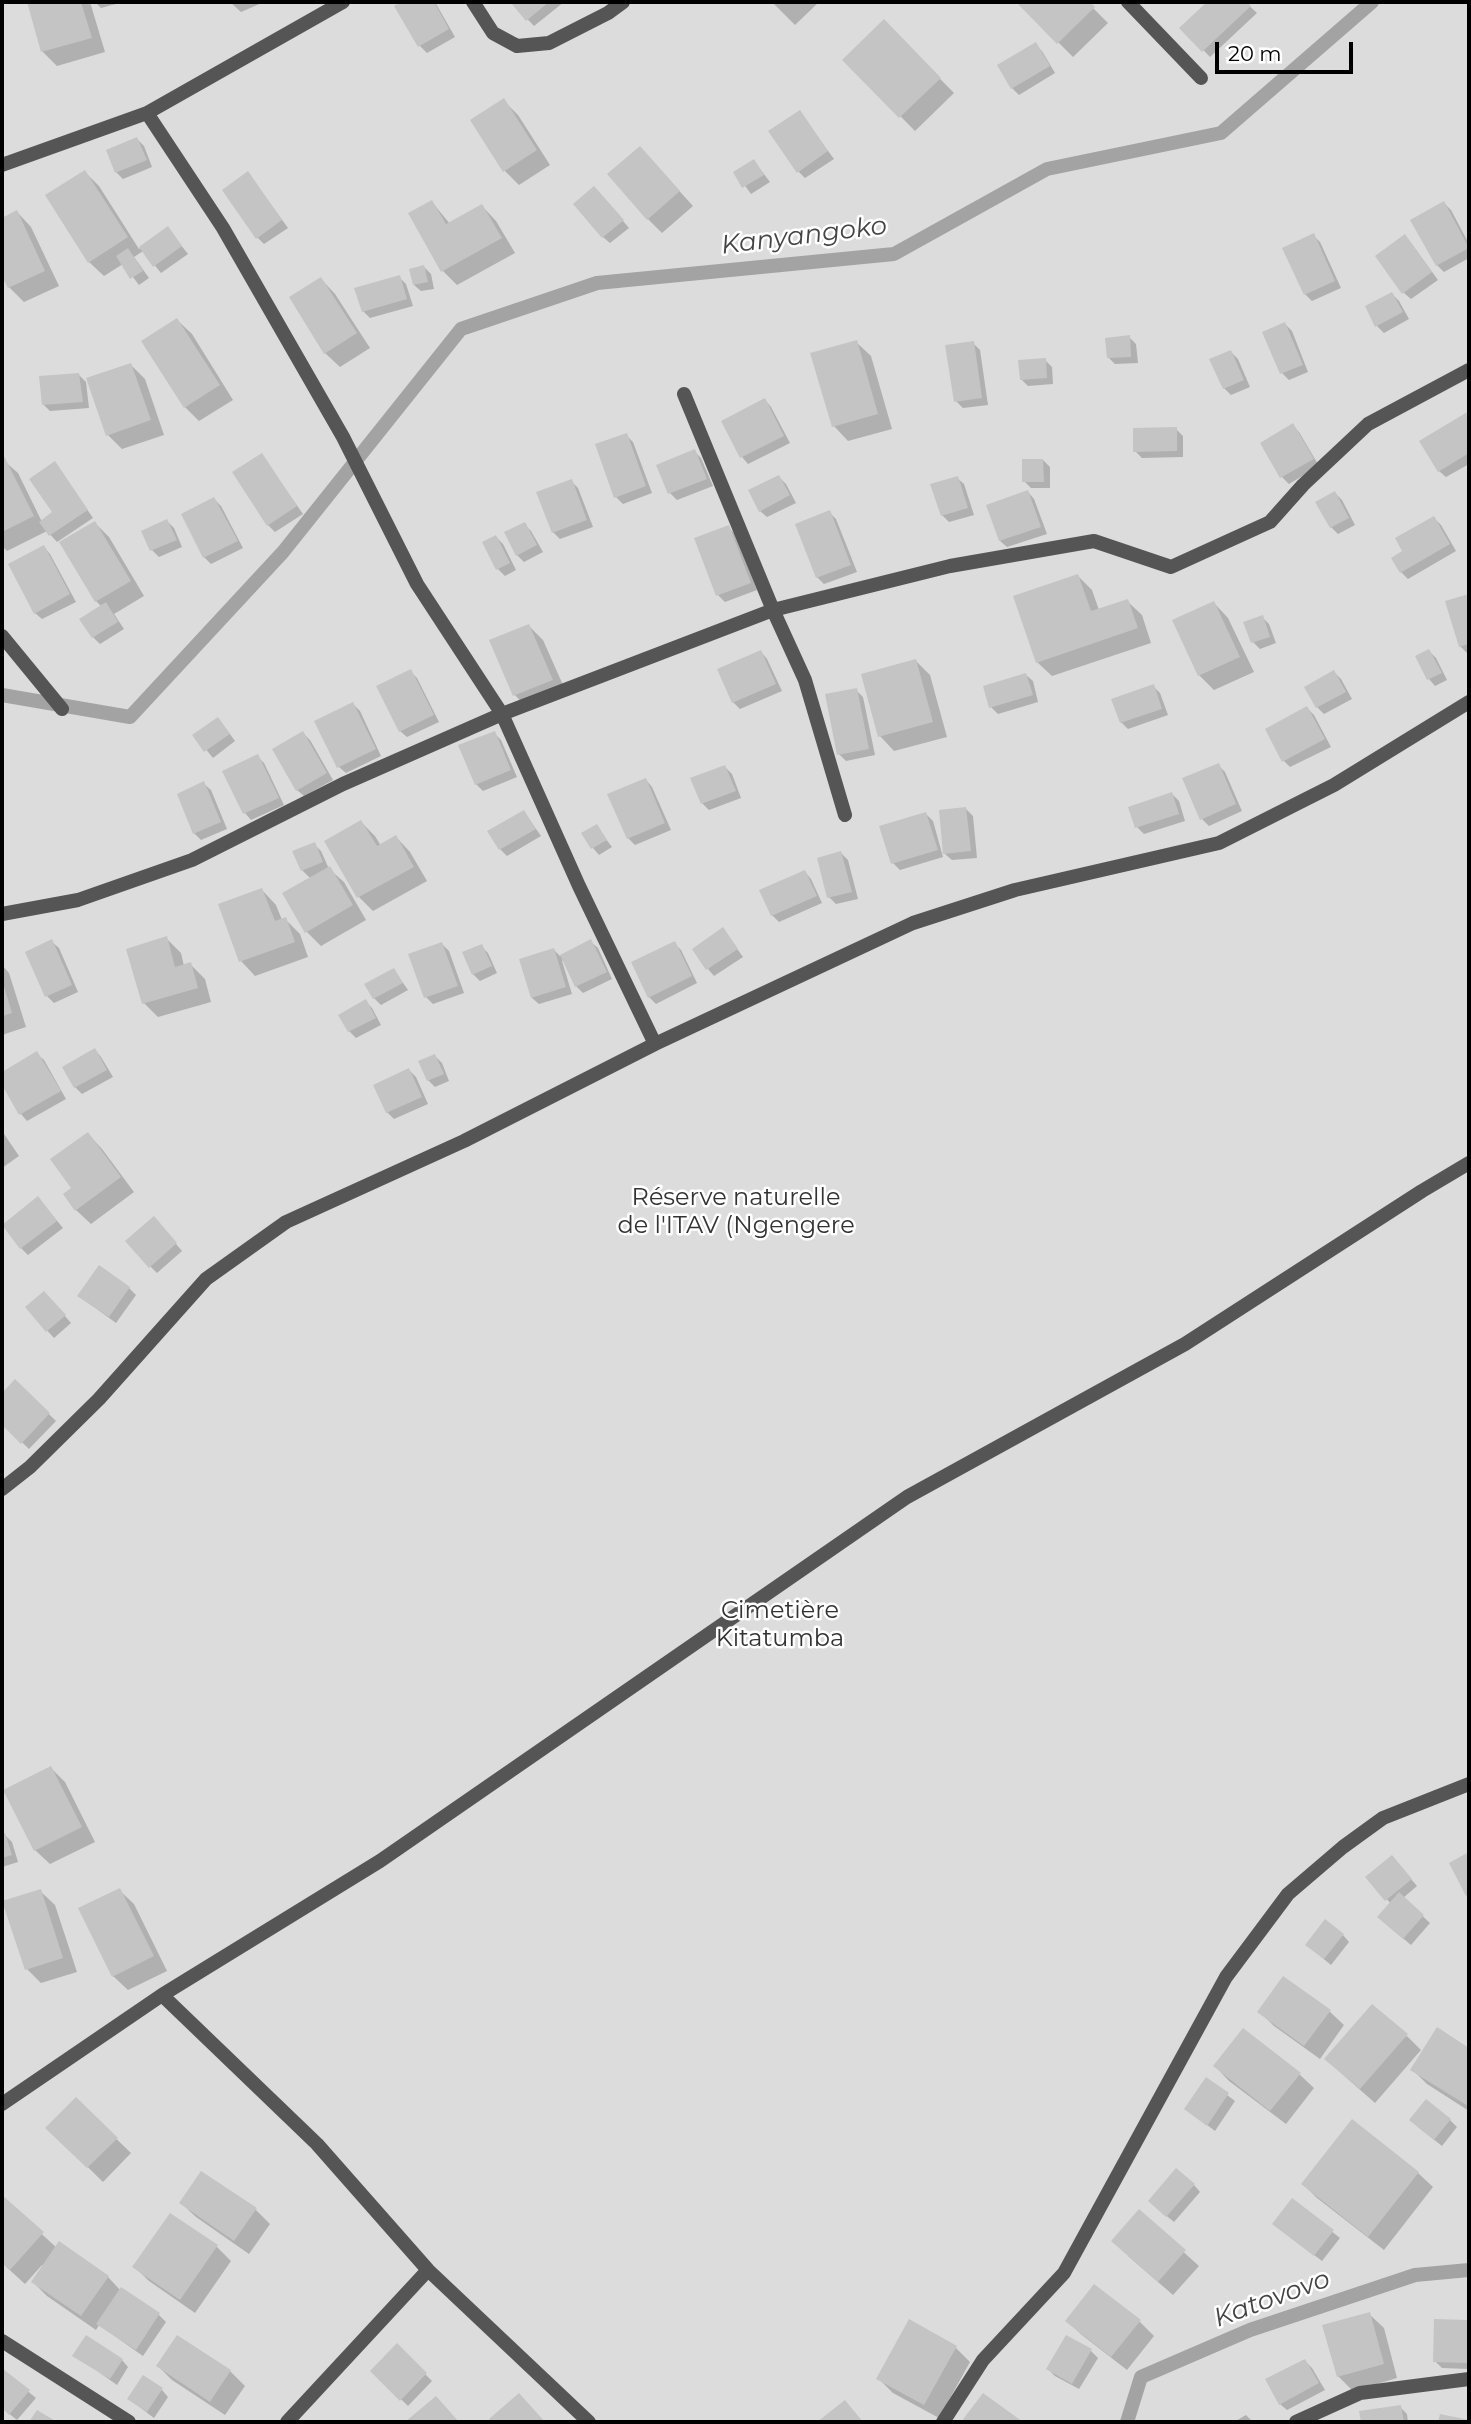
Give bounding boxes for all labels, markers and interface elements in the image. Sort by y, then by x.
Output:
scale bar [1219,28,1357,72]
text: 20 m [1228,41,1282,66]
water label: Kanyangoko [719,210,889,262]
park label: Réserve naturelle de l'ITAV (Ngengere [617,1184,855,1240]
park label: Cimetière Kitatumba [716,1597,844,1653]
water label: Katovovo [1210,2264,1334,2334]

